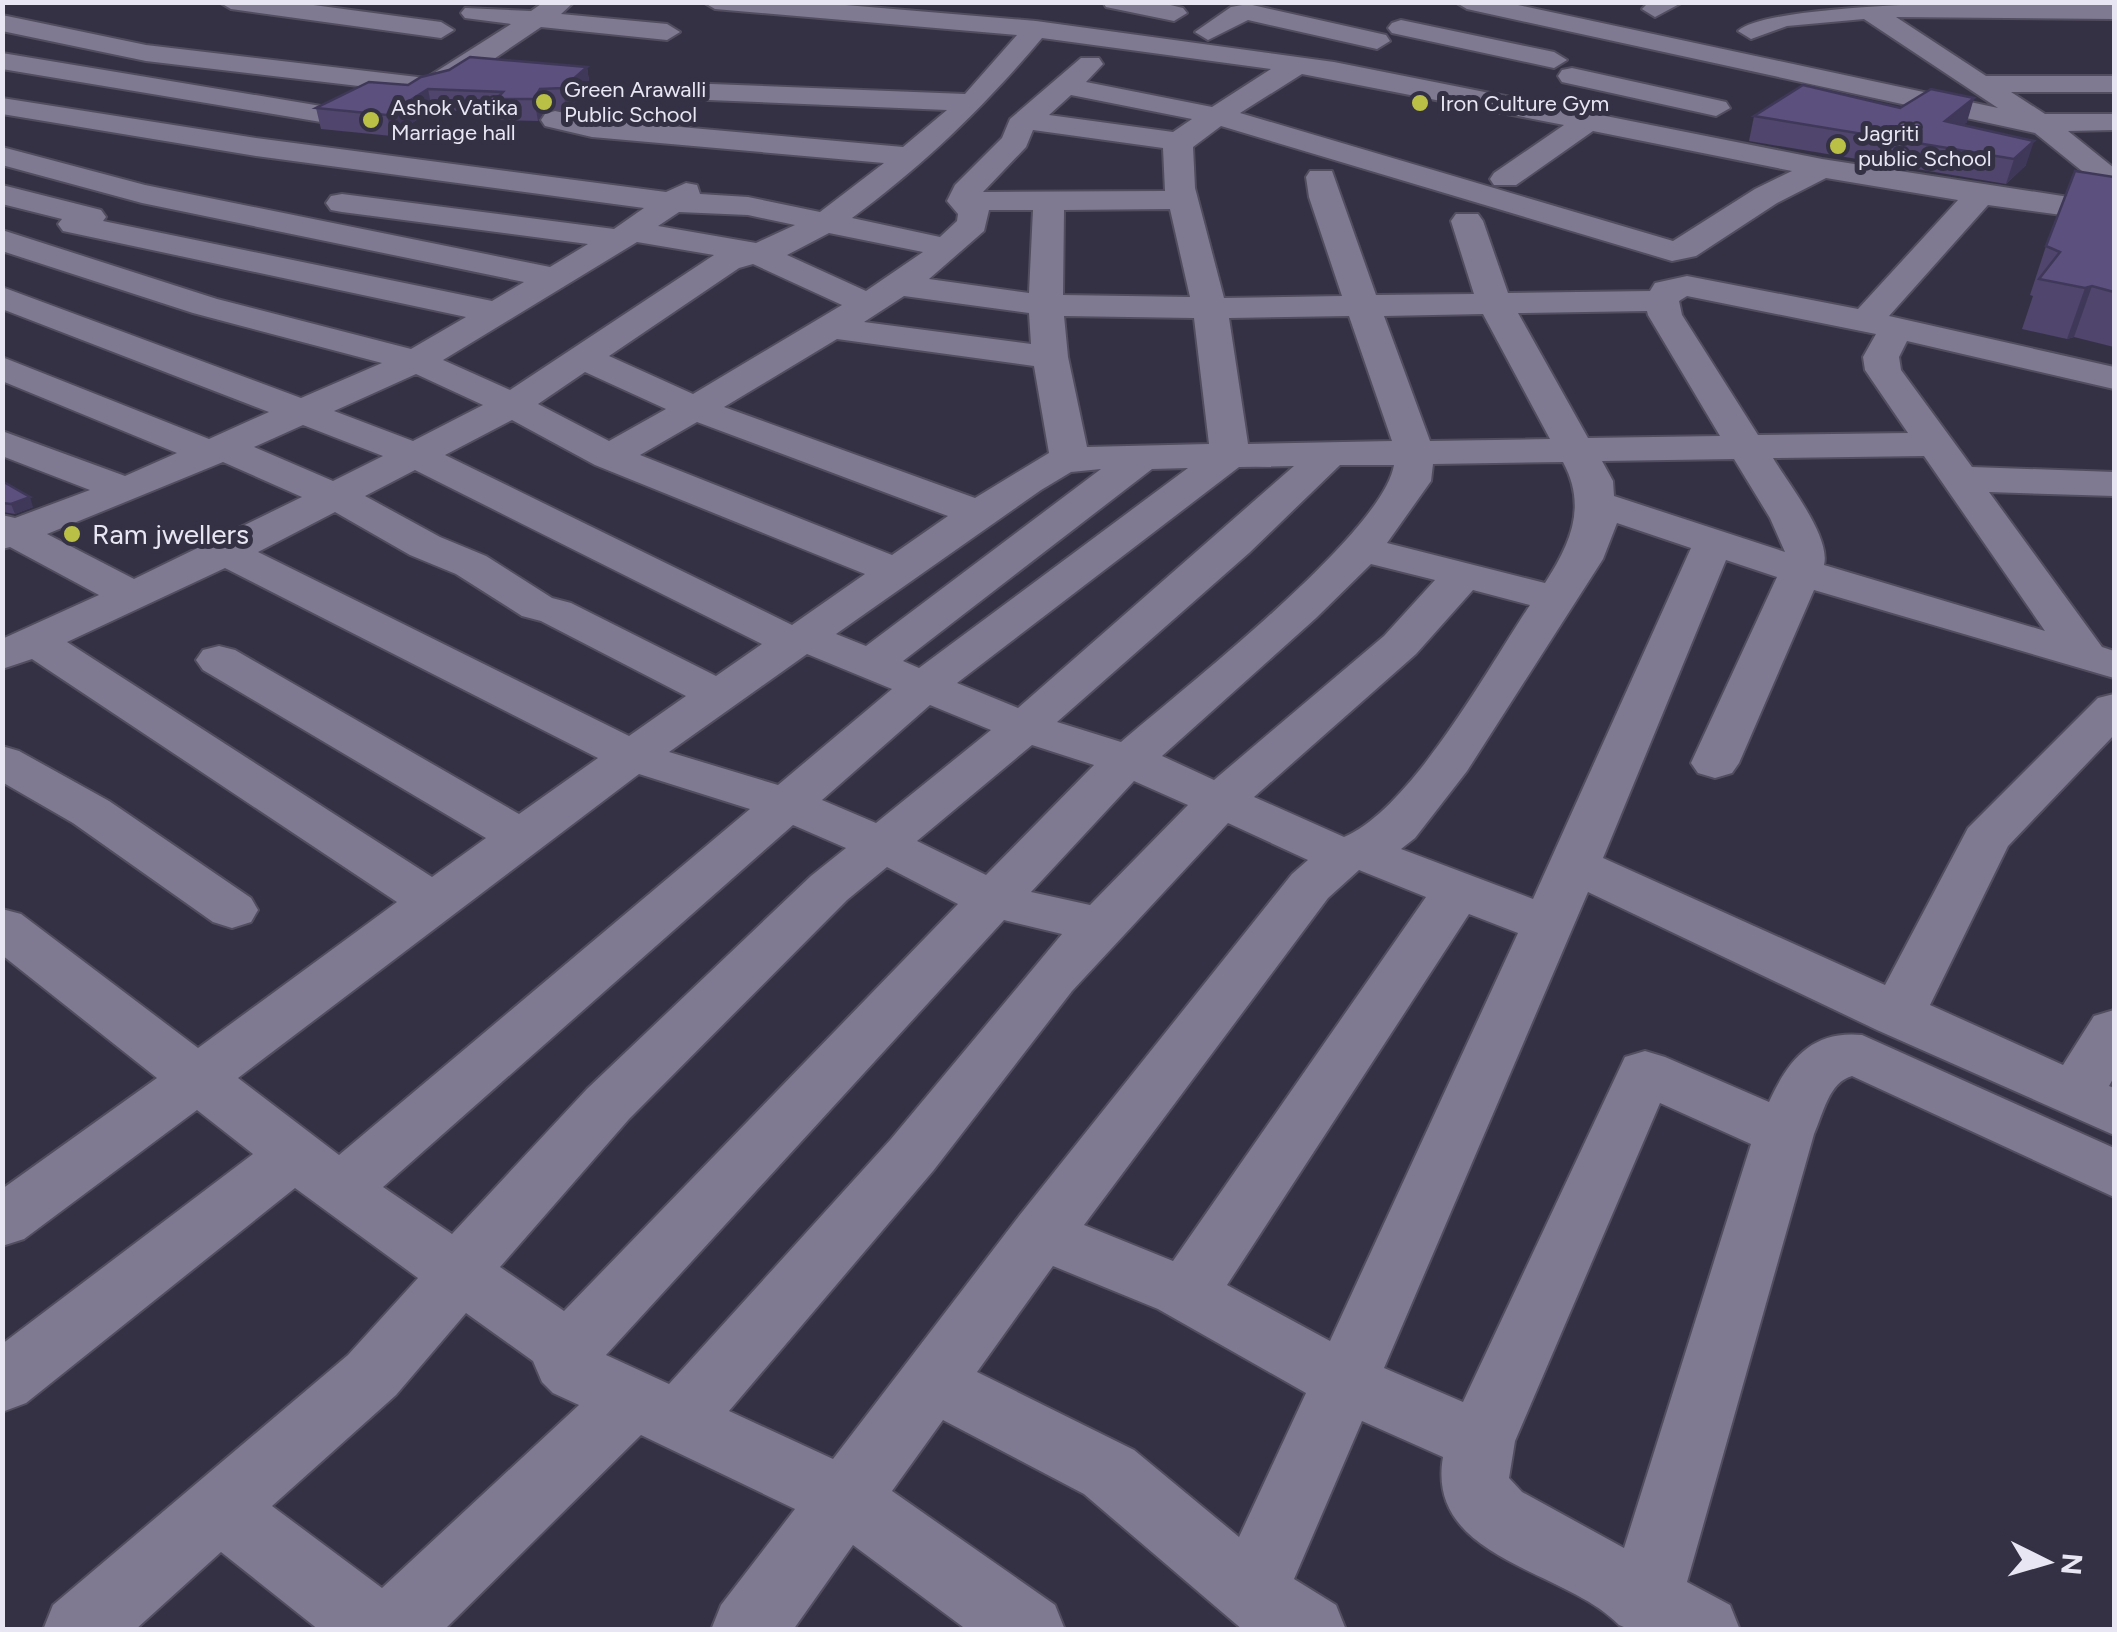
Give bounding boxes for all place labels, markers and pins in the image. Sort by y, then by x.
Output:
place label: Green Arawalli Public School [564,76,706,128]
place label: Iron Culture Gym [1440,90,1609,117]
marker: Green Arawalli Public School [533,91,555,113]
marker: Iron Culture Gym [1409,92,1431,114]
place label: Ashok Vatika Marriage hall [391,94,518,146]
marker: Ashok Vatika Marriage hall [360,109,382,131]
place label: Jagriti public School [1858,120,1992,172]
marker: Jagriti public School [1827,135,1849,157]
place label: Ram jwellers [92,517,249,551]
marker: Ram jwellers [61,523,83,545]

